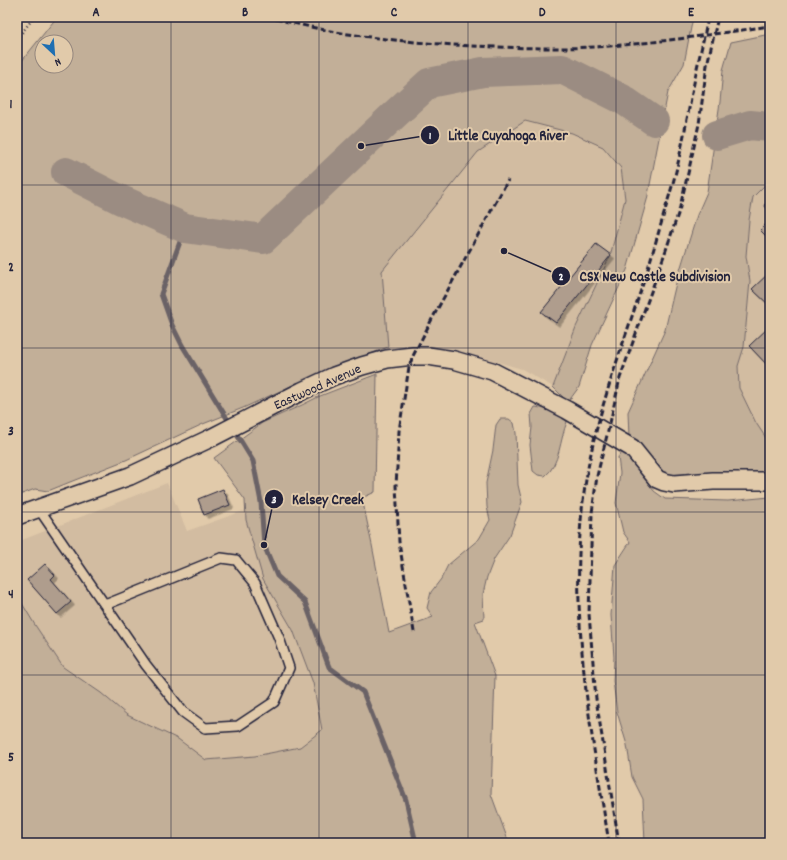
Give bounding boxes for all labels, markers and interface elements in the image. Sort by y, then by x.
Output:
text: A [92,4,100,23]
text: B [242,4,248,23]
text: C [391,4,398,23]
text: D [539,4,546,23]
text: E [688,4,695,23]
north arrow [34,34,74,74]
text: N [51,53,63,70]
text: 1 [10,96,13,115]
callout: Little Cuyahoga River [420,121,576,148]
text: Little Cuyahoga River [448,126,568,148]
text: 1 [429,128,432,145]
text: 2 [8,259,14,278]
callout: CSX New Castle Subdivision [551,262,738,289]
text: CSX New Castle Subdivision [580,267,730,289]
text: 2 [558,269,564,286]
street label: Eastwood Avenue [271,360,365,416]
text: 3 [8,423,14,442]
callout: Kelsey Creek [264,485,372,512]
text: Kelsey Creek [292,490,364,512]
text: 3 [271,492,277,509]
text: 4 [8,586,14,605]
text: 5 [8,749,14,768]

